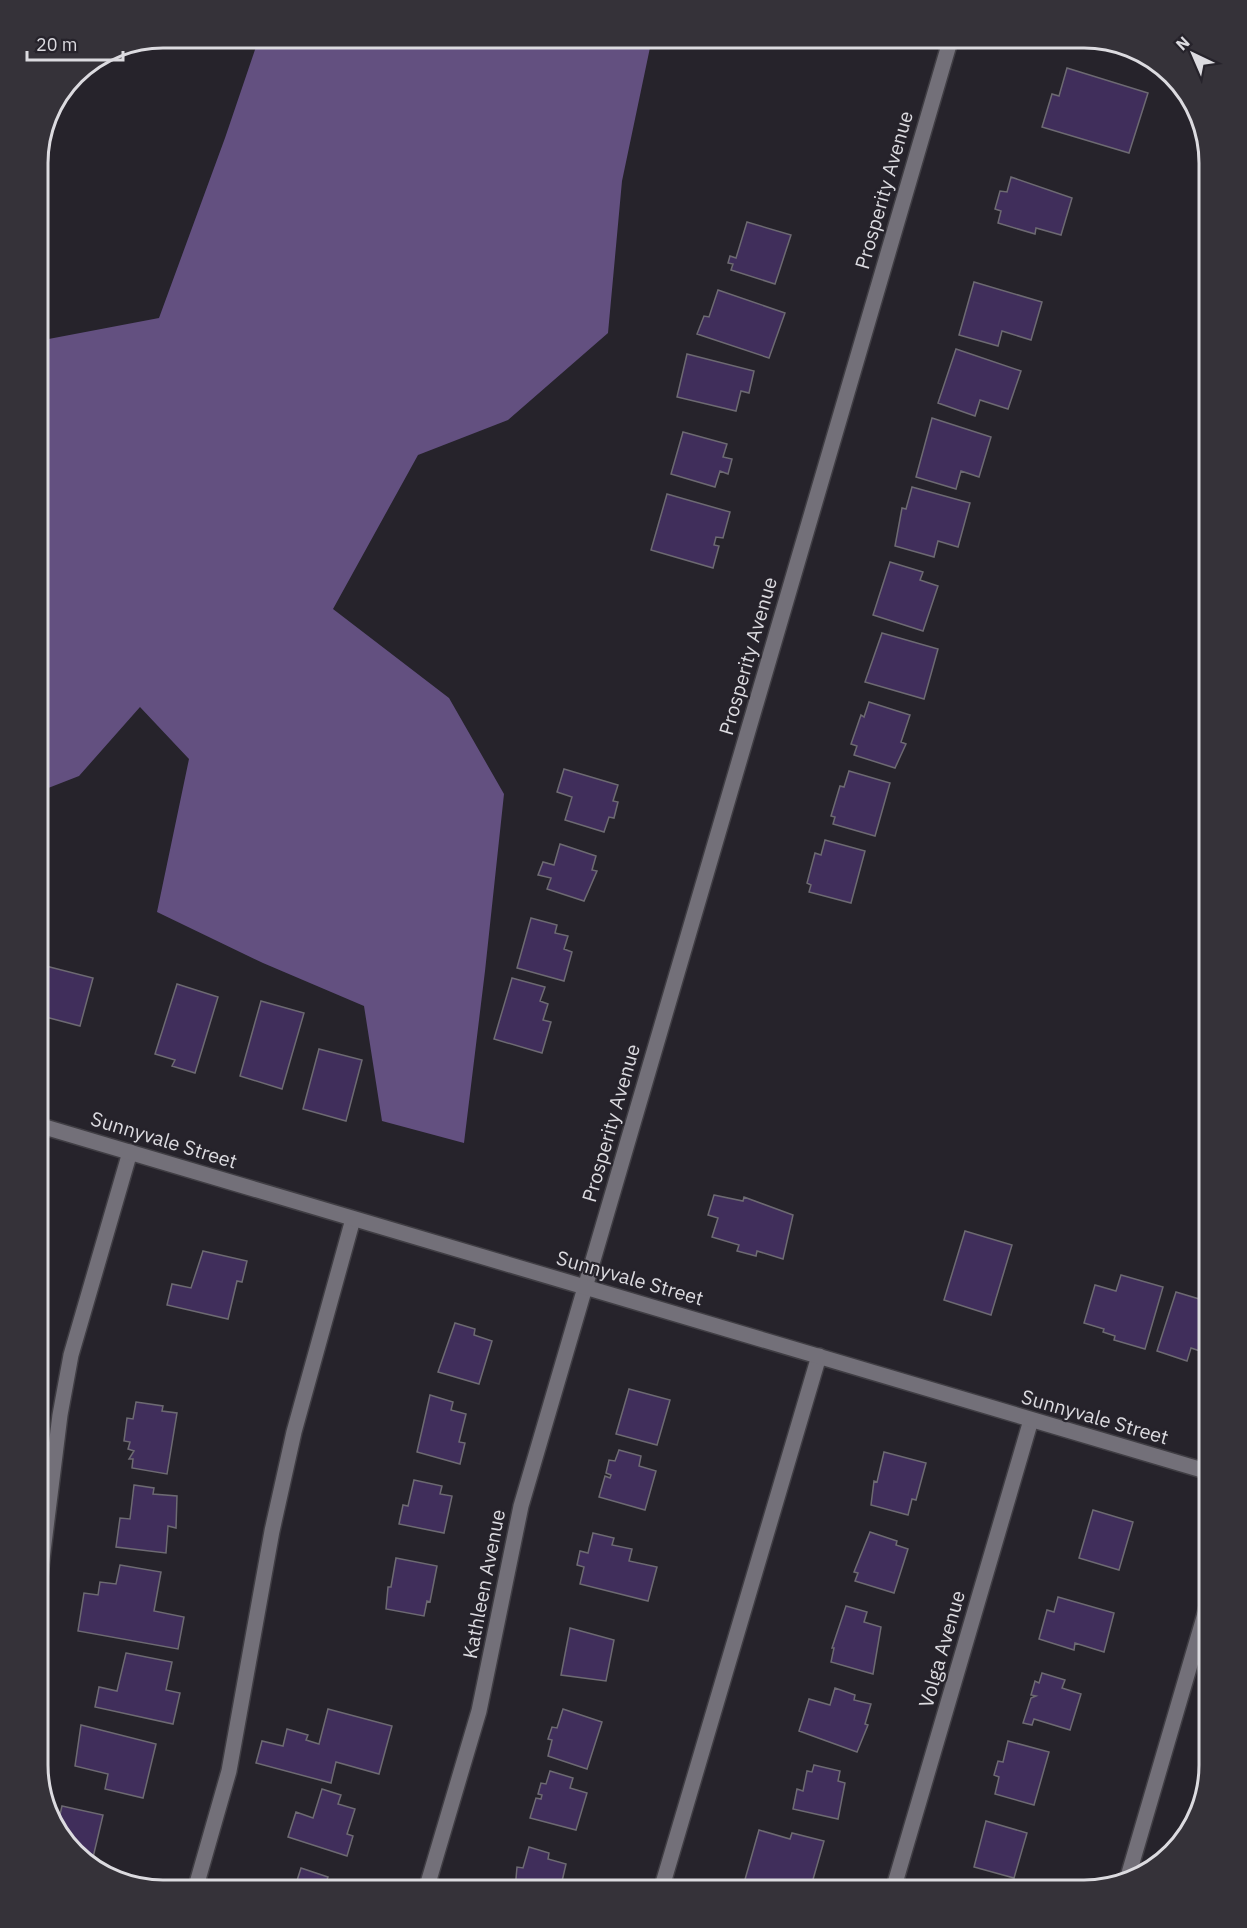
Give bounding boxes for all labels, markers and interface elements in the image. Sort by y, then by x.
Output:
scale bar [27,24,123,62]
north arrow [1163,24,1223,84]
text: N [1171,32,1194,54]
text: 20 m [36,33,78,56]
street label: Prosperity Avenue [848,108,919,272]
street label: Prosperity Avenue [712,574,783,738]
street label: Prosperity Avenue [575,1041,646,1205]
street label: Sunnyvale Street [88,1104,241,1175]
street label: Sunnyvale Street [553,1244,707,1311]
street label: Sunnyvale Street [1018,1383,1172,1450]
street label: Kathleen Avenue [456,1507,511,1661]
street label: Volga Avenue [912,1587,971,1711]

